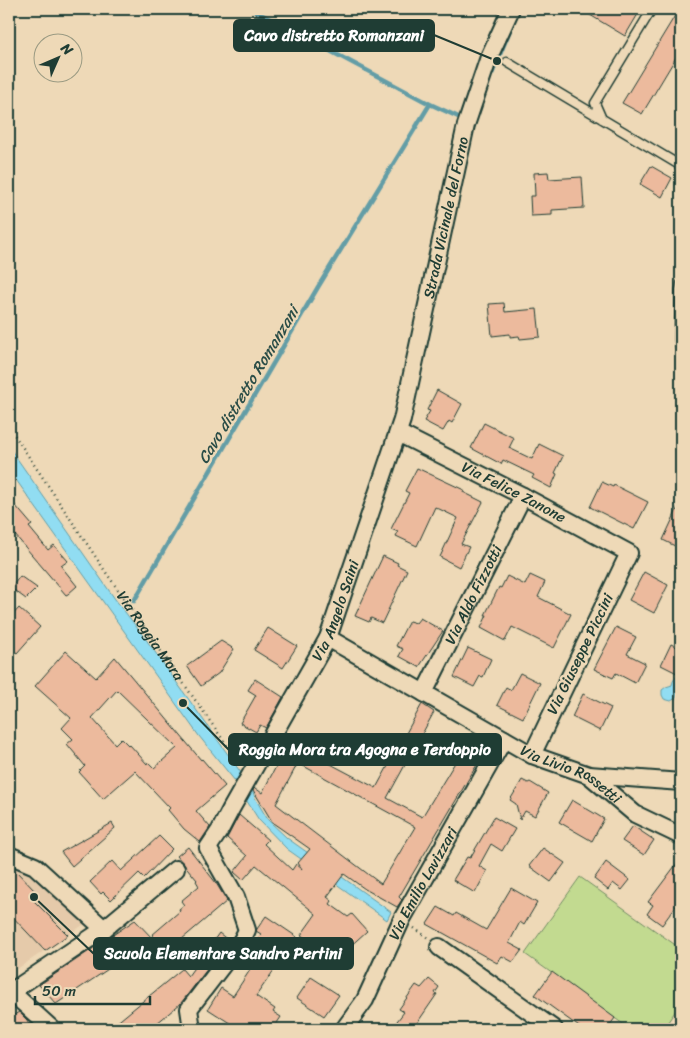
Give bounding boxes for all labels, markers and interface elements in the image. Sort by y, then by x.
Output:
callout: Cavo distretto Romanzani [234,20,434,51]
text: Cavo distretto Romanzani [243,21,424,50]
north arrow [32,32,82,82]
text: N [54,36,79,62]
street label: Strada Vicinale del Forno [416,133,476,301]
water label: Cavo distretto Romanzani [189,297,309,469]
street label: Via Felice Zanone [457,454,571,530]
street label: Via Aldo Fizzotti [437,540,510,649]
street label: Via Angelo Saini [304,556,367,666]
street label: Via Roggia Mora [109,585,191,687]
street label: Via Giuseppe Piccini [539,588,621,719]
callout: Roggia Mora tra Agogna e Terdoppio [229,734,501,765]
text: Roggia Mora tra Agogna e Terdoppio [238,735,492,764]
street label: Via Livio Rossetti [515,738,628,811]
street label: Via Emilio Lavizzari [381,821,465,944]
callout: Scuola Elementare Sandro Pertini [94,938,353,969]
text: Scuola Elementare Sandro Pertini [103,939,343,968]
scale bar [35,973,150,1005]
text: 50 m [42,978,77,1004]

